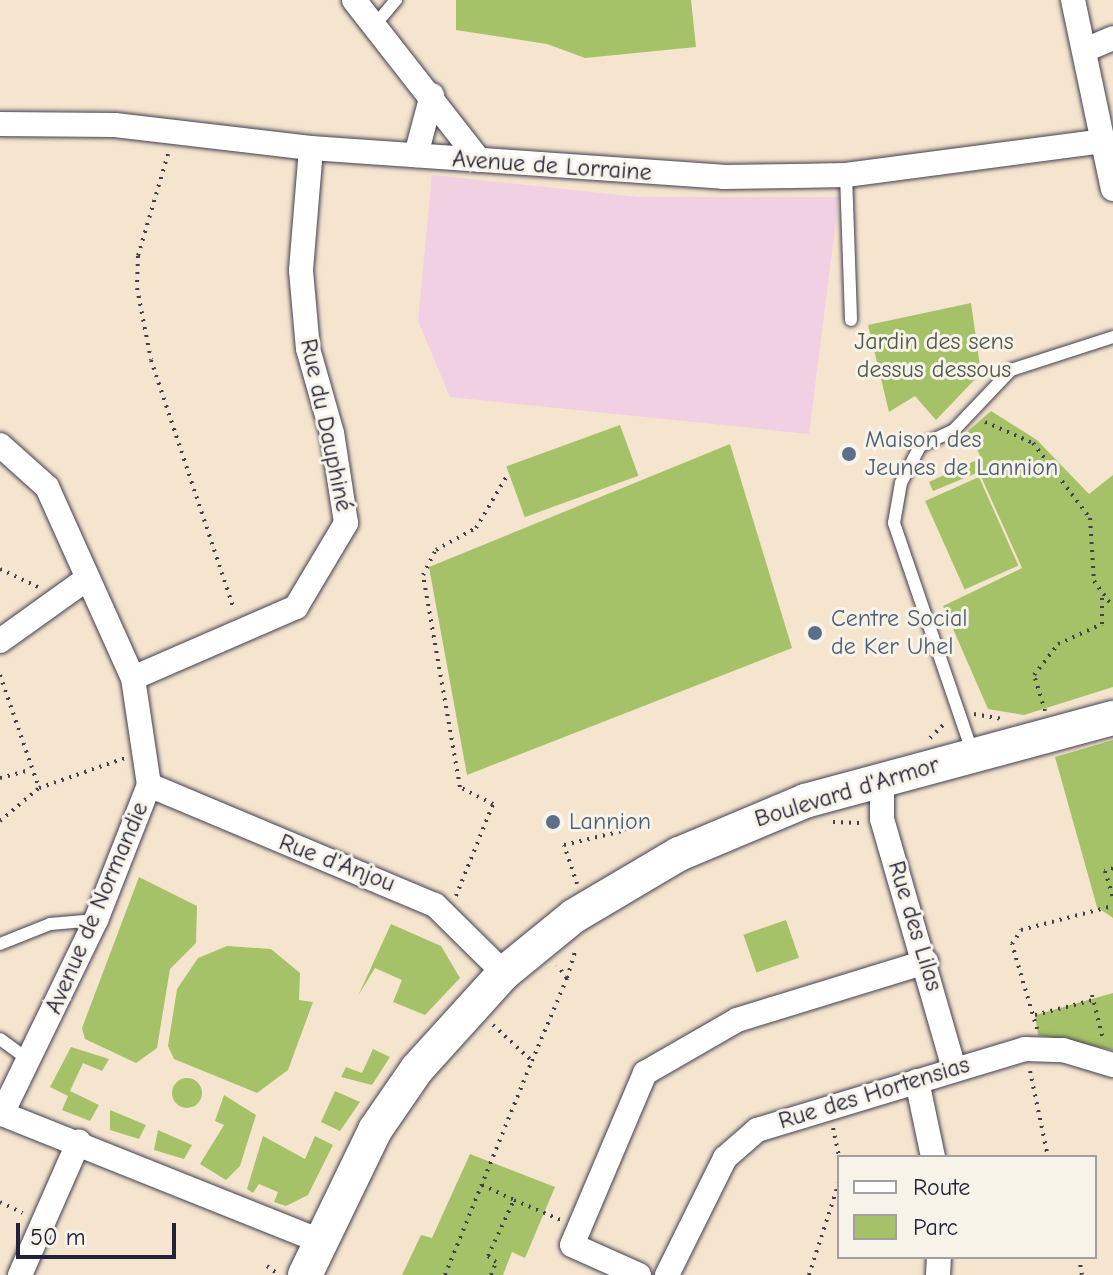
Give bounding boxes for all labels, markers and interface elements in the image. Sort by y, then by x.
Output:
street label: Avenue de Lorraine [451,145,653,187]
park label: Jardin des sens dessus dessous [854,328,1014,384]
street label: Rue du Dauphiné [294,336,358,514]
place label: Maison des Jeunes de Lannion [865,426,1058,482]
marker: Maison des Jeunes de Lannion [840,445,858,463]
place label: Centre Social de Ker Uhel [831,605,968,661]
marker: Centre Social de Ker Uhel [806,624,824,642]
street label: Boulevard d'Armor [751,750,943,834]
street label: Avenue de Normandie [39,798,155,1018]
place label: Lannion [569,808,651,836]
marker: Lannion [544,813,562,831]
street label: Rue d'Anjou [275,828,399,898]
street label: Rue des Lilas [882,858,948,994]
street label: Rue des Hortensias [775,1050,973,1136]
legend [837,1155,1097,1259]
text: Route [913,1173,970,1201]
scale bar [20,1207,180,1257]
text: Parc [913,1213,958,1241]
text: 50 m [30,1223,86,1251]

